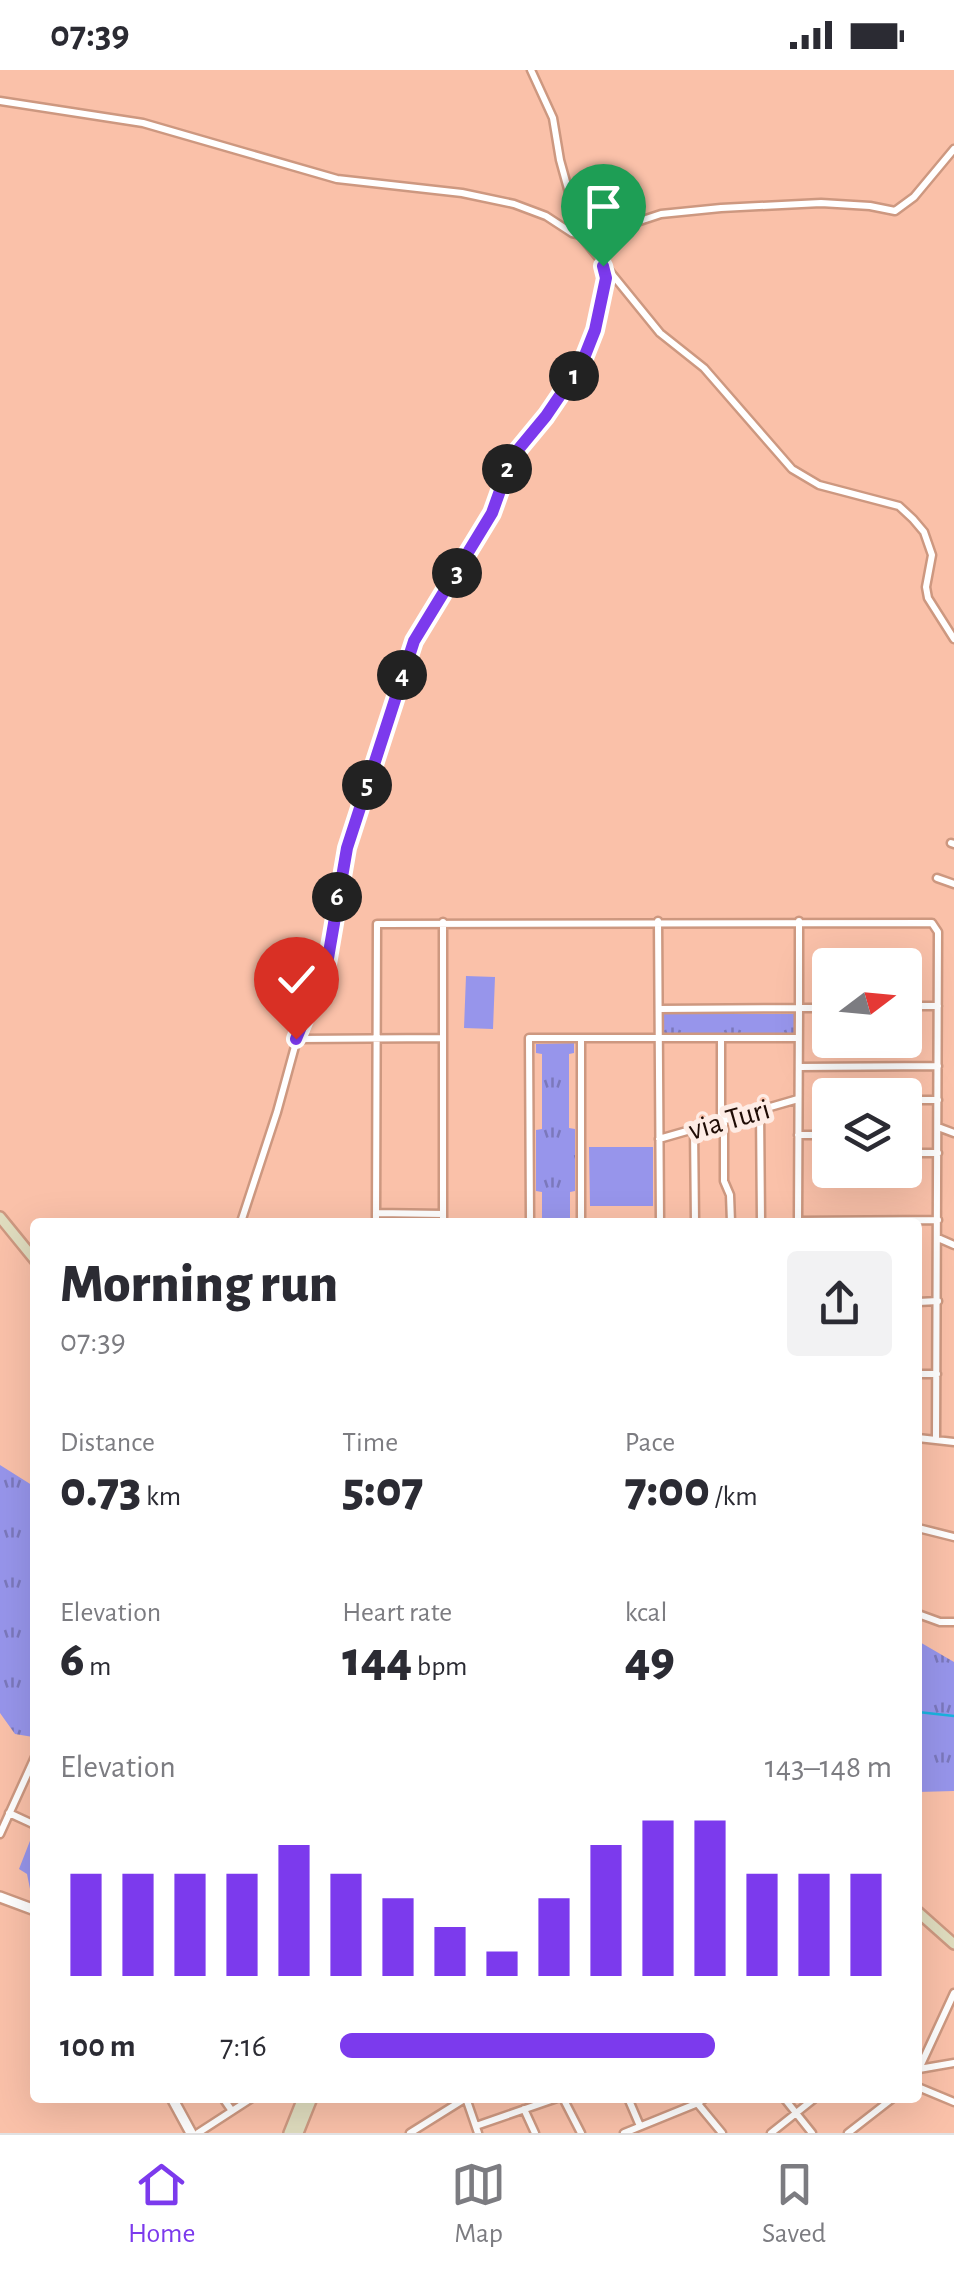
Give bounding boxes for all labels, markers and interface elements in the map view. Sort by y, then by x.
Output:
text: 07:39 [50,16,130,54]
pin [561,164,646,267]
icon: arrive [576,179,631,234]
pin: 1 [549,351,599,401]
text: 1 [569,362,579,390]
pin: 2 [482,444,532,494]
text: 2 [500,455,514,483]
pin: 3 [432,548,482,598]
text: 3 [451,559,463,587]
pin: 4 [377,650,427,700]
text: 4 [395,661,409,689]
pin: 5 [342,760,392,810]
text: 5 [361,771,373,799]
pin: 6 [312,872,362,922]
text: 6 [330,883,344,911]
pin [254,937,339,1040]
north arrow [812,948,922,1058]
map controls [812,948,922,1188]
icon: check [269,952,324,1007]
button: layers [812,1078,922,1188]
street label: via Turi [685,1094,773,1146]
button: share [787,1251,892,1356]
text: Morning run [60,1257,338,1312]
text: 07:39 [60,1325,126,1357]
text: Distance [60,1429,155,1457]
text: Time [342,1429,398,1457]
text: Pace [625,1429,675,1457]
text: 0.73 [60,1465,141,1515]
text: 5:07 [342,1465,424,1515]
text: 7:00 [625,1465,710,1515]
text: km [141,1483,181,1511]
text: /km [710,1483,758,1511]
text: Elevation [60,1599,161,1627]
text: Heart rate [342,1599,452,1627]
text: kcal [625,1599,667,1627]
text: 6 [60,1635,84,1685]
text: 144 [342,1635,412,1685]
text: 49 [625,1635,675,1685]
text: m [84,1653,111,1681]
text: bpm [412,1653,468,1681]
text: Elevation [60,1751,176,1783]
text: 143–148 m [765,1751,892,1783]
text: 100 m [60,2030,136,2062]
text: 7:16 [220,2030,267,2062]
tab: Home [128,2157,195,2251]
tab: Map [451,2157,506,2251]
tab: Saved [762,2157,826,2251]

